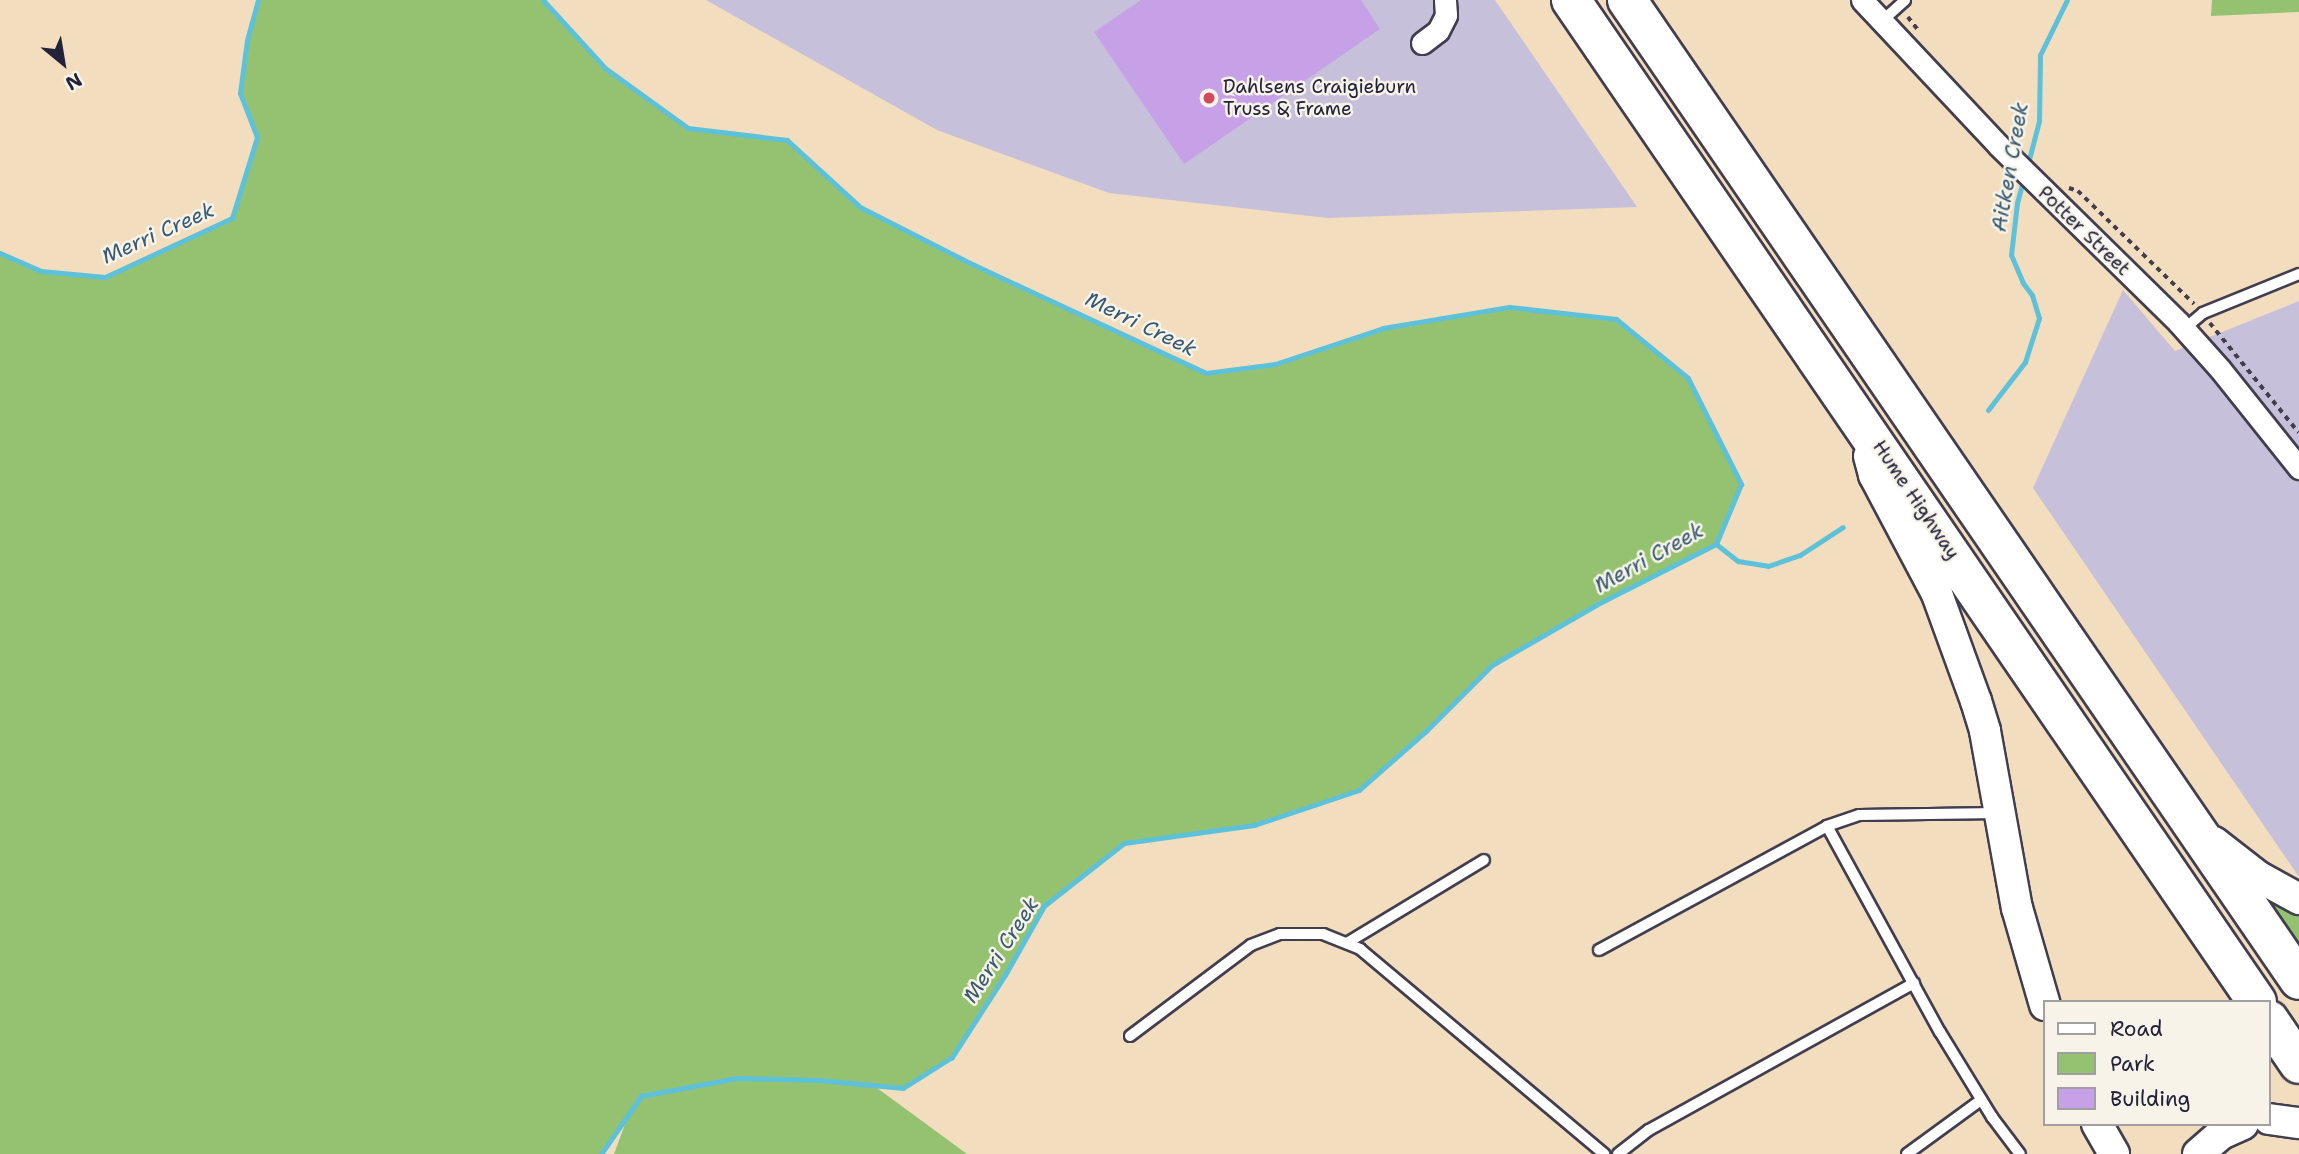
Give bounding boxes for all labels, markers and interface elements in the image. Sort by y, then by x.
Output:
north arrow [28,28,98,98]
text: N [61,67,87,96]
place label: Dahlsens Craigieburn Truss & Frame [1223,76,1416,120]
marker: Dahlsens Craigieburn Truss & Frame [1201,90,1217,106]
water label: Aitken Creek [1986,100,2034,234]
street label: Potter Street [2033,181,2135,281]
water label: Merri Creek [98,197,218,269]
water label: Merri Creek [1081,286,1201,362]
street label: Hume Highway [1868,436,1964,564]
water label: Merri Creek [1590,518,1708,598]
water label: Merri Creek [958,893,1044,1007]
legend [2044,1000,2271,1126]
text: Road [2110,1015,2163,1043]
text: Park [2110,1050,2155,1078]
text: Building [2110,1085,2190,1113]

